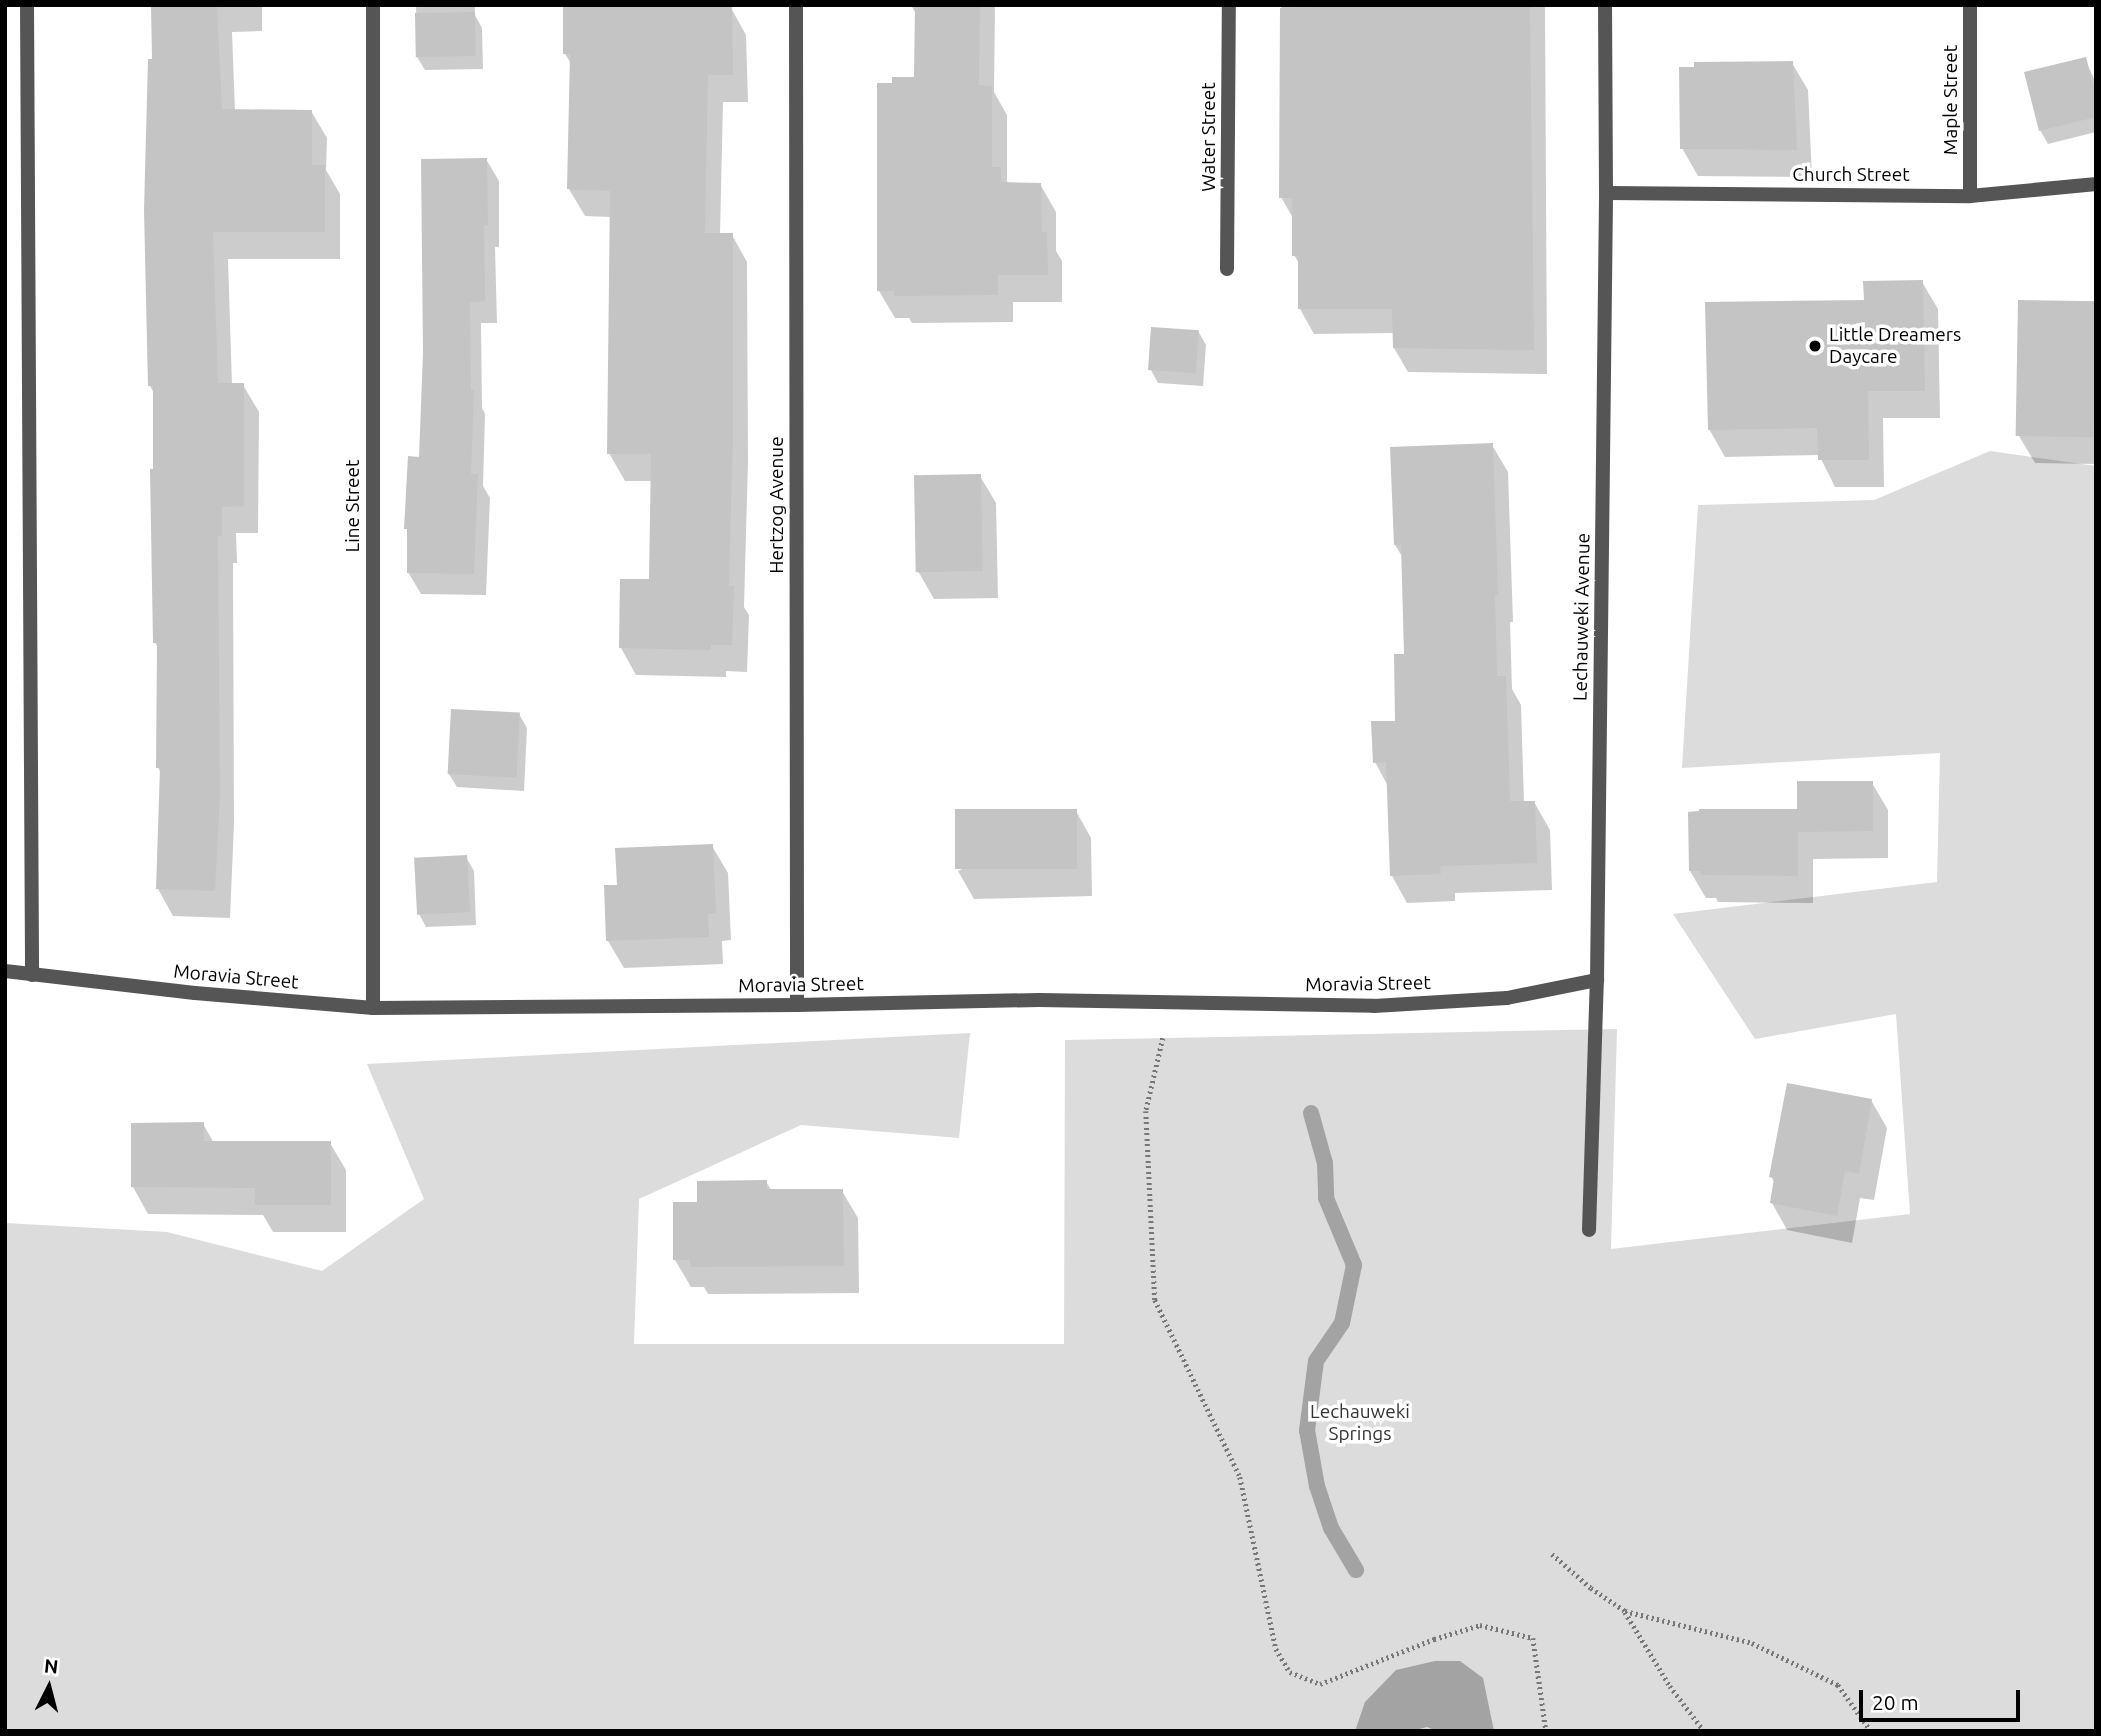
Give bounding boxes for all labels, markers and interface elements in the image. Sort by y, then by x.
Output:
street label: Maple Street [1940,45,1962,155]
street label: Water Street [1198,82,1220,192]
street label: Church Street [1792,164,1910,186]
place label: Little Dreamers Daycare [1829,324,1961,368]
marker: Little Dreamers Daycare [1807,338,1823,354]
street label: Hertzog Avenue [766,436,788,574]
street label: Line Street [342,459,364,553]
street label: Lechauweki Avenue [1569,533,1595,701]
street label: Moravia Street [172,960,300,994]
street label: Moravia Street [1305,972,1431,996]
street label: Moravia Street [738,973,864,997]
park label: Lechauweki Springs [1310,1401,1410,1445]
north arrow [14,1652,84,1722]
text: N [43,1654,59,1678]
scale bar [1863,1676,2024,1720]
text: 20 m [1872,1690,1919,1714]

